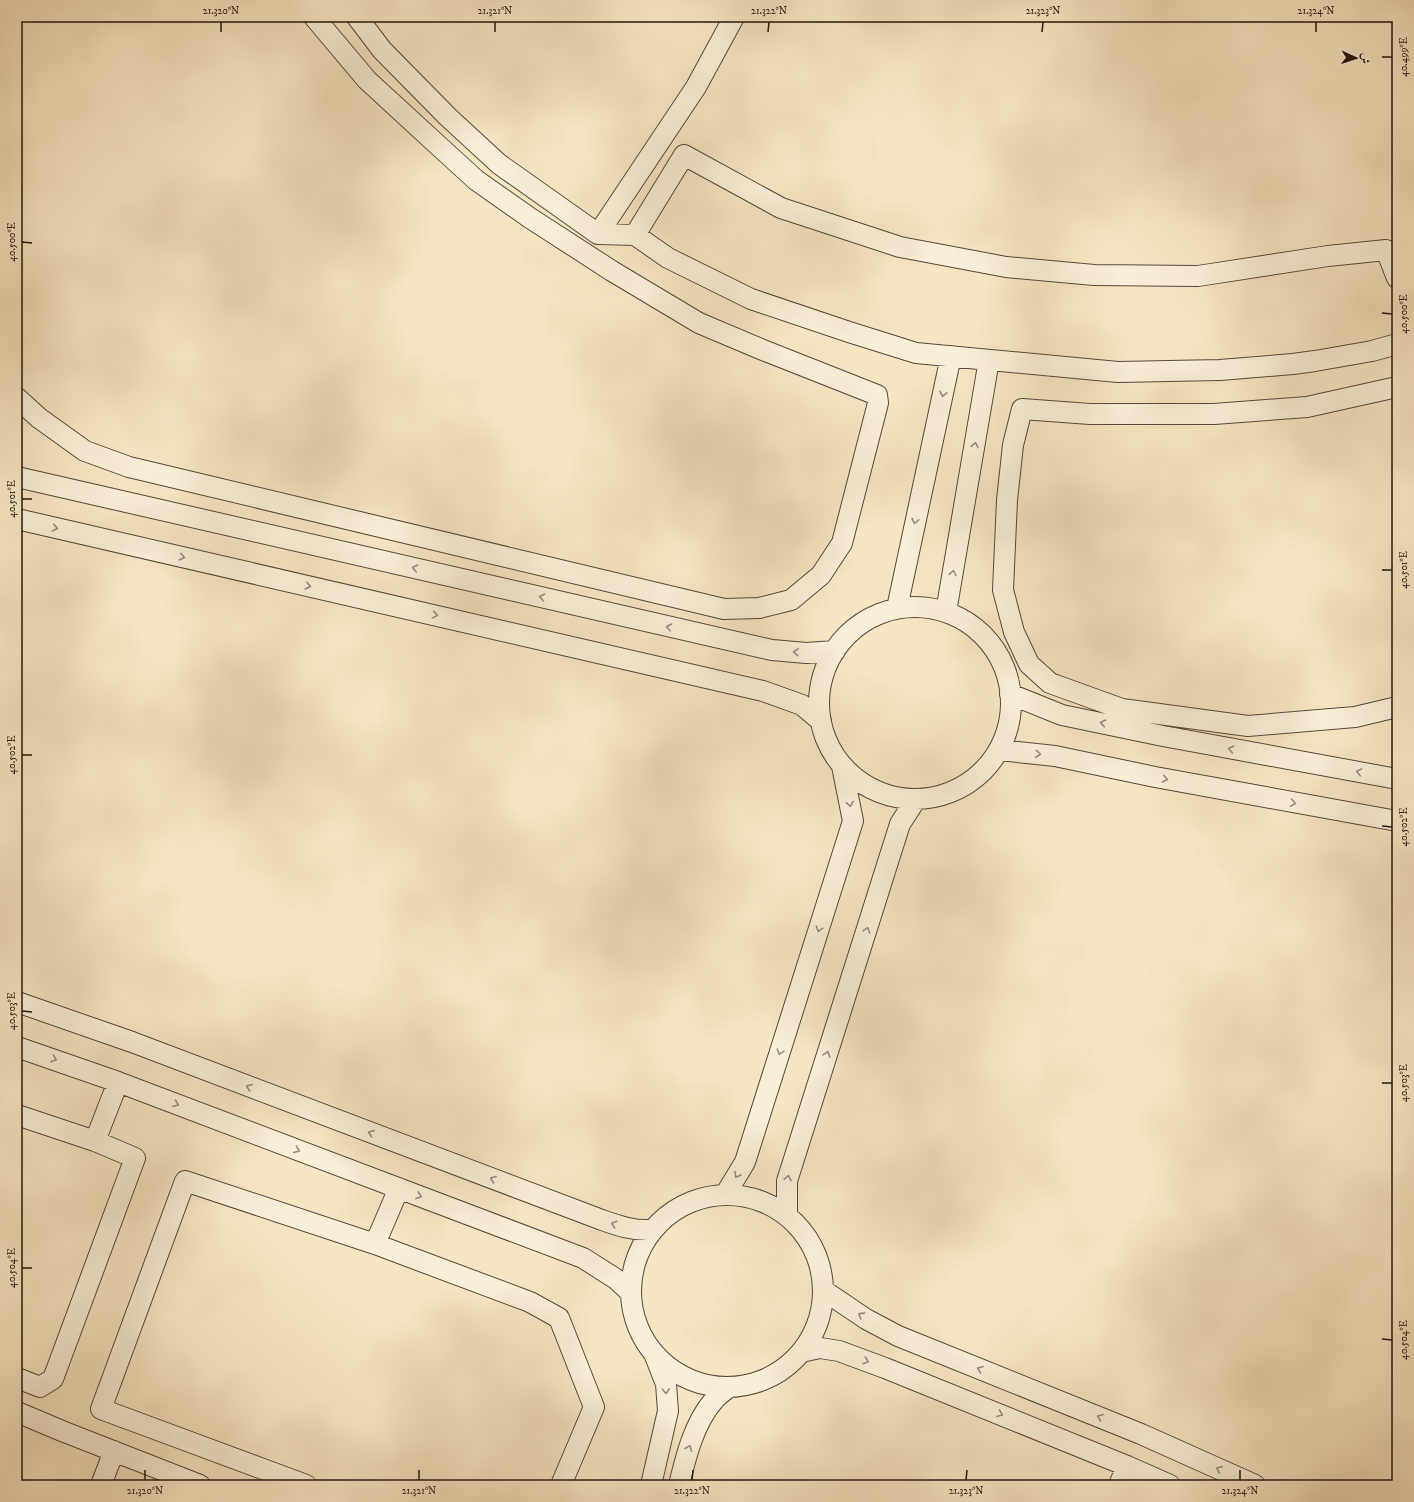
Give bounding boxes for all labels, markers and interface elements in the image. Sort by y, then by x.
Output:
text: 21.320°N [203,5,239,17]
text: 21.321°N [478,5,512,17]
text: 21.322°N [751,5,787,17]
text: 21.323°N [1026,5,1060,17]
text: 21.324°N [1298,5,1334,17]
text: 40.499°E [1398,37,1410,77]
north arrow [1336,38,1376,78]
text: ش [1358,53,1372,64]
text: 40.500°E [6,222,18,262]
text: 40.500°E [1398,294,1410,334]
one-way arrow [939,391,947,397]
one-way arrow [970,442,978,448]
text: 40.501°E [6,480,18,518]
one-way arrow [912,518,920,524]
one-way arrow [52,524,58,532]
text: 40.501°E [1398,551,1410,589]
one-way arrow [179,553,185,561]
one-way arrow [412,565,418,573]
one-way arrow [948,570,957,576]
one-way arrow [305,582,312,590]
one-way arrow [539,594,545,602]
one-way arrow [432,611,438,619]
one-way arrow [665,623,672,631]
one-way arrow [793,648,799,657]
one-way arrow [1100,720,1106,728]
text: 40.502°E [6,736,18,774]
one-way arrow [1228,745,1234,753]
one-way arrow [1035,749,1041,758]
one-way arrow [1355,769,1362,777]
one-way arrow [1162,774,1168,783]
one-way arrow [1290,798,1296,807]
one-way arrow [845,801,854,807]
text: 40.502°E [1398,808,1410,846]
one-way arrow [815,925,824,932]
one-way arrow [862,927,870,934]
text: 40.503°E [6,992,18,1030]
one-way arrow [776,1049,785,1056]
one-way arrow [822,1050,831,1057]
one-way arrow [50,1055,57,1063]
text: 40.503°E [1398,1064,1410,1102]
one-way arrow [246,1083,253,1091]
one-way arrow [172,1099,179,1107]
one-way arrow [367,1129,374,1137]
one-way arrow [294,1145,301,1154]
one-way arrow [735,1171,742,1178]
one-way arrow [784,1174,792,1181]
one-way arrow [489,1175,496,1183]
one-way arrow [416,1191,423,1199]
one-way arrow [611,1221,618,1229]
text: 40.504°E [6,1248,18,1288]
one-way arrow [859,1313,866,1320]
text: 40.504°E [1398,1320,1410,1360]
one-way arrow [862,1356,869,1365]
one-way arrow [976,1365,983,1373]
one-way arrow [662,1388,671,1394]
one-way arrow [995,1409,1003,1417]
one-way arrow [1097,1414,1104,1422]
one-way arrow [685,1444,693,1451]
one-way arrow [1216,1466,1224,1474]
text: 21.320°N [127,1485,163,1497]
text: 21.321°N [402,1485,436,1497]
text: 21.322°N [674,1485,710,1497]
text: 21.323°N [949,1485,983,1497]
text: 21.324°N [1222,1485,1258,1497]

